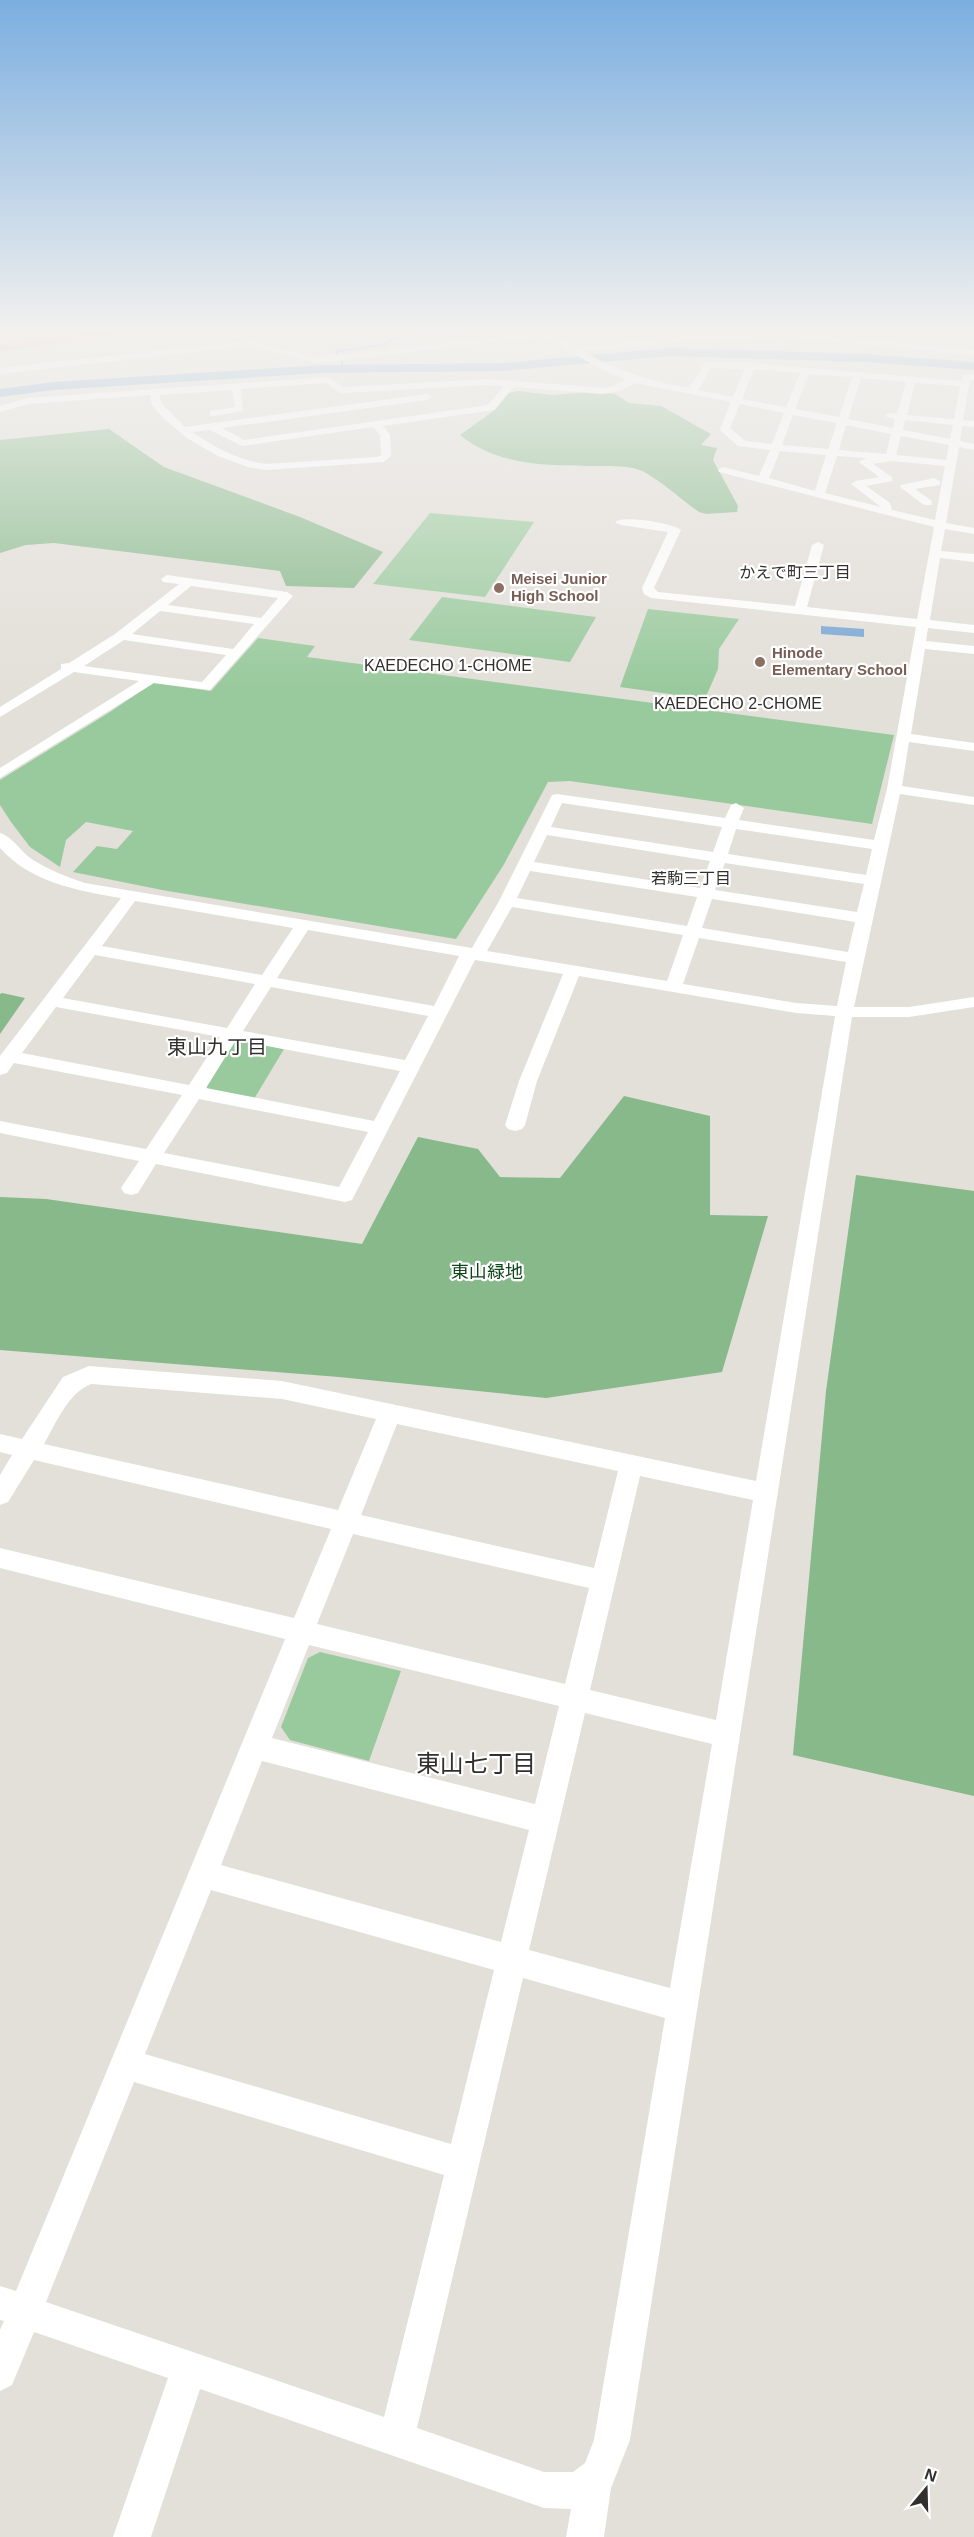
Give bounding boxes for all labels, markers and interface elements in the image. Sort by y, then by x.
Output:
district label: かえで町三丁目 [739,564,851,581]
place label: Meisei Junior High School [511,570,607,604]
marker: Meisei Junior High School [492,581,506,595]
place label: Hinode Elementary School [772,644,907,678]
marker: Hinode Elementary School [753,655,767,669]
district label: KAEDECHO 1-CHOME [364,657,532,674]
district label: KAEDECHO 2-CHOME [654,695,822,712]
district label: 若駒三丁目 [651,870,731,887]
district label: 東山九丁目 [167,1036,267,1058]
park label: 東山緑地 [451,1262,523,1282]
district label: 東山七丁目 [416,1750,536,1777]
north arrow [896,2459,956,2519]
text: N [922,2465,939,2485]

